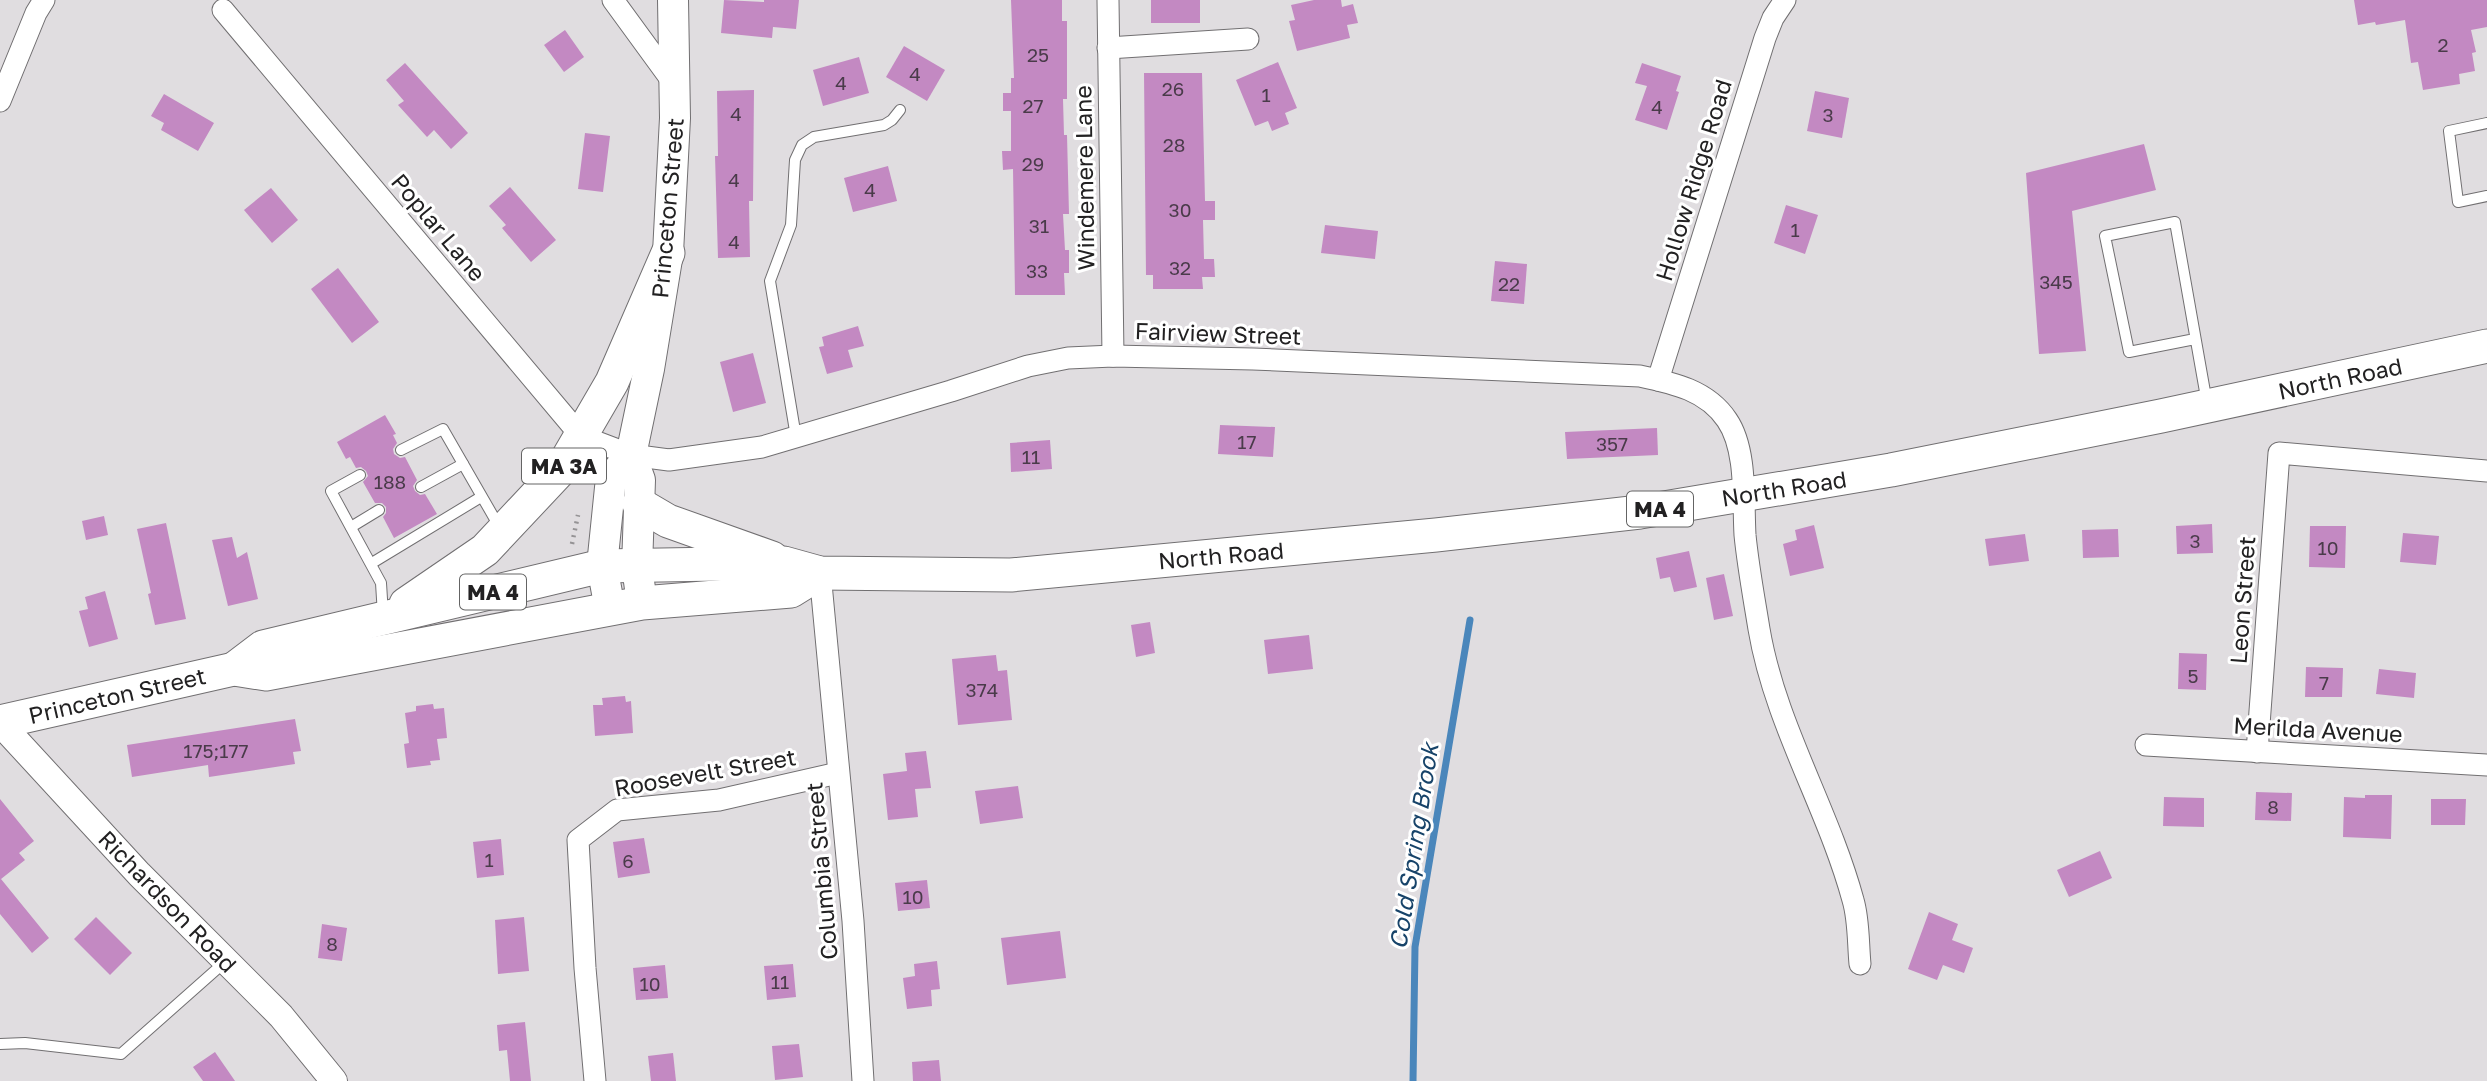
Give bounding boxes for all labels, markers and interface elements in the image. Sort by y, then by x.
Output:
house number: 2 [2437,33,2449,56]
house number: 25 [1027,43,1049,66]
house number: 4 [909,62,921,85]
house number: 4 [835,71,847,94]
street label: Hollow Ridge Road [1649,76,1737,284]
house number: 26 [1162,77,1184,100]
house number: 1 [1261,83,1271,106]
street label: Windemere Lane [1068,85,1100,271]
house number: 27 [1022,94,1044,117]
house number: 4 [1651,95,1663,118]
house number: 4 [730,102,742,125]
house number: 3 [1822,103,1834,126]
street label: Princeton Street [645,117,689,299]
house number: 28 [1163,133,1185,156]
house number: 29 [1022,152,1044,175]
street label: Poplar Lane [386,168,492,286]
house number: 4 [728,168,740,191]
house number: 4 [864,178,876,201]
house number: 30 [1169,198,1191,221]
house number: 31 [1029,214,1049,237]
house number: 1 [1790,218,1800,241]
house number: 4 [728,230,740,253]
house number: 32 [1169,256,1191,279]
house number: 33 [1026,259,1048,282]
house number: 345 [2039,270,2073,293]
house number: 22 [1498,272,1520,295]
street label: Fairview Street [1134,316,1302,350]
street label: North Road [2275,351,2405,405]
house number: 17 [1237,430,1257,453]
house number: 357 [1596,432,1628,455]
house number: 11 [1022,445,1040,468]
road number: MA 3A [522,448,606,484]
street label: North Road [1720,464,1848,512]
house number: 188 [374,470,406,493]
road number: MA 4 [1627,491,1693,526]
house number: 3 [2189,529,2201,552]
street label: Leon Street [2224,535,2260,665]
street label: North Road [1157,536,1285,574]
house number: 10 [2318,536,2339,559]
road number: MA 4 [460,574,526,610]
street label: Princeton Street [26,661,208,729]
house number: 5 [2187,664,2199,687]
house number: 7 [2319,671,2329,694]
house number: 374 [966,678,998,701]
street label: Merilda Avenue [2233,711,2403,747]
house number: 175;177 [183,739,249,762]
water label: Cold Spring Brook [1382,739,1445,951]
street label: Roosevelt Street [612,742,798,802]
street label: Columbia Street [799,781,843,961]
house number: 8 [2267,795,2279,818]
street label: Richardson Road [93,824,243,978]
house number: 1 [484,848,494,871]
house number: 6 [622,849,634,872]
house number: 10 [903,885,924,908]
house number: 8 [326,932,338,955]
house number: 11 [771,970,789,993]
house number: 10 [640,972,661,995]

